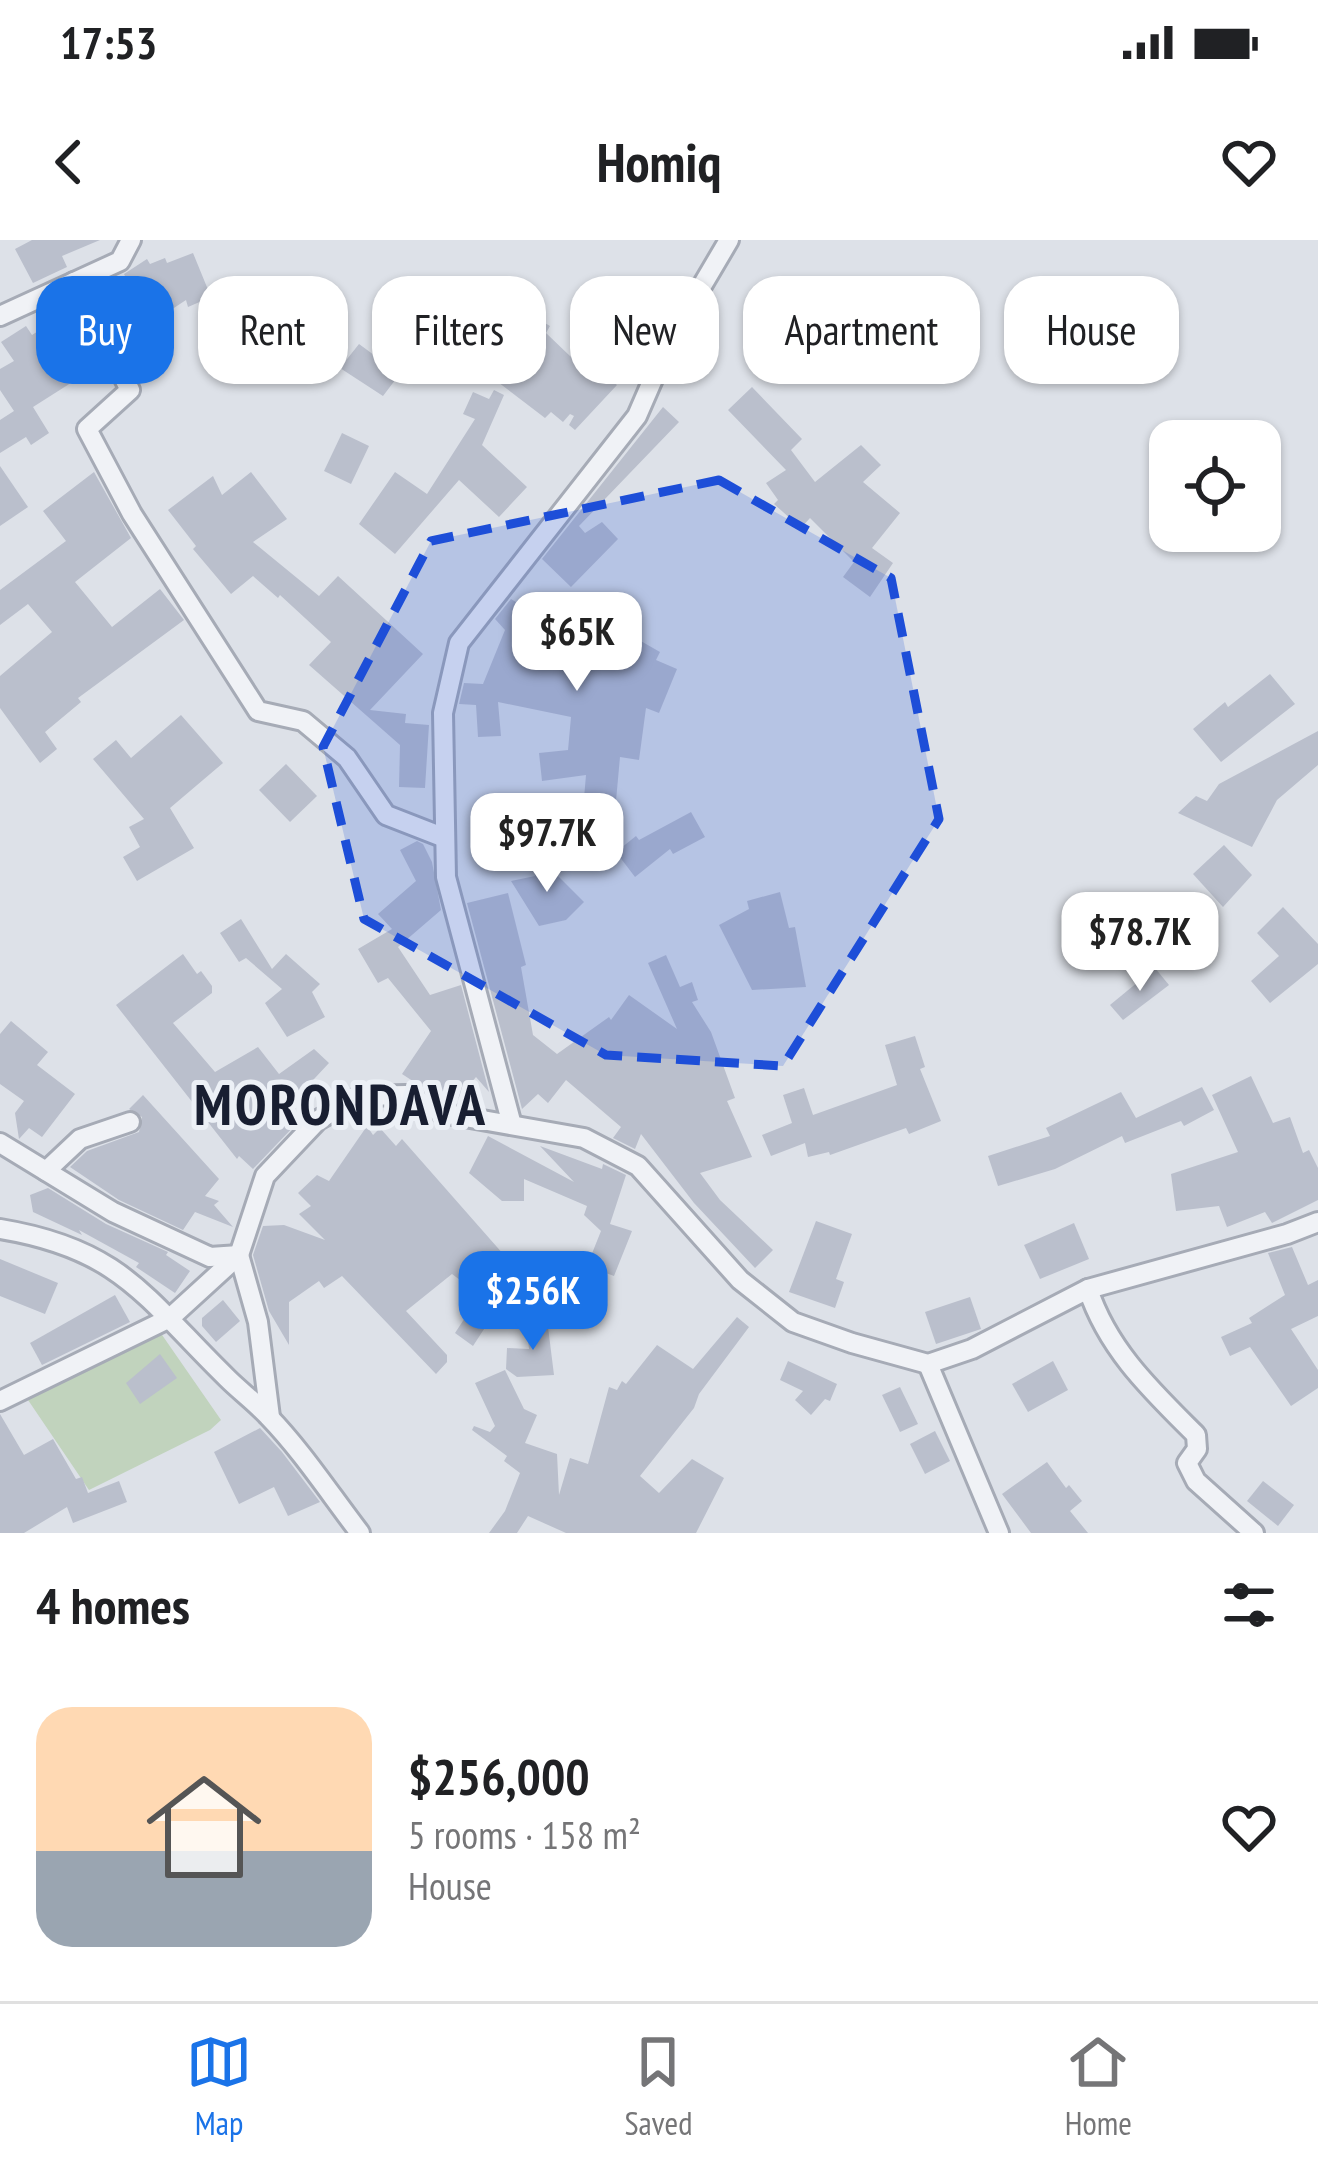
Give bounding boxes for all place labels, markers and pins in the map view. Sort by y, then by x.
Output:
pin: $65K [506,592,648,694]
pin: $97.7K [449,793,645,895]
pin: $78.7K [1042,892,1238,994]
pin: $256K [449,1251,617,1353]

